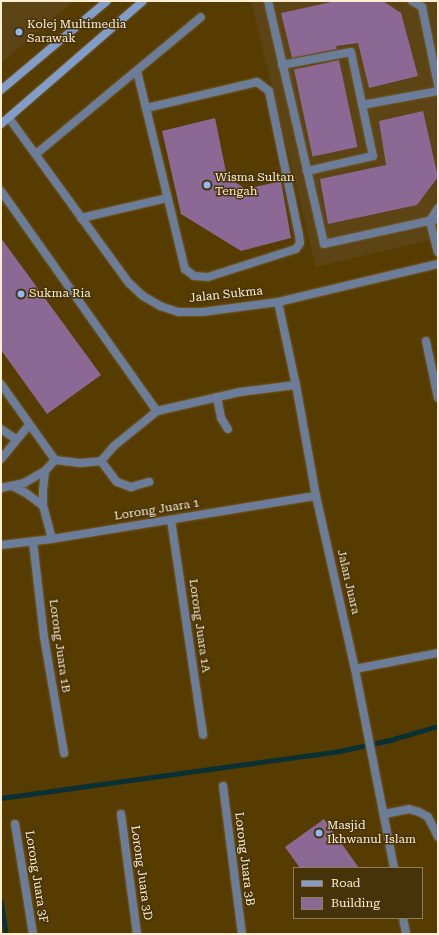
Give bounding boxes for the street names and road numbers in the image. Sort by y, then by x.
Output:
street label: Jalan Sukma [188,284,264,306]
street label: Lorong Juara 1 [113,496,201,524]
street label: Jalan Juara [334,548,362,616]
street label: Lorong Juara 1A [185,578,213,674]
street label: Lorong Juara 1B [45,598,73,694]
street label: Lorong Juara 3B [231,811,257,907]
street label: Lorong Juara 3D [127,825,155,921]
street label: Lorong Juara 3F [22,830,50,924]

